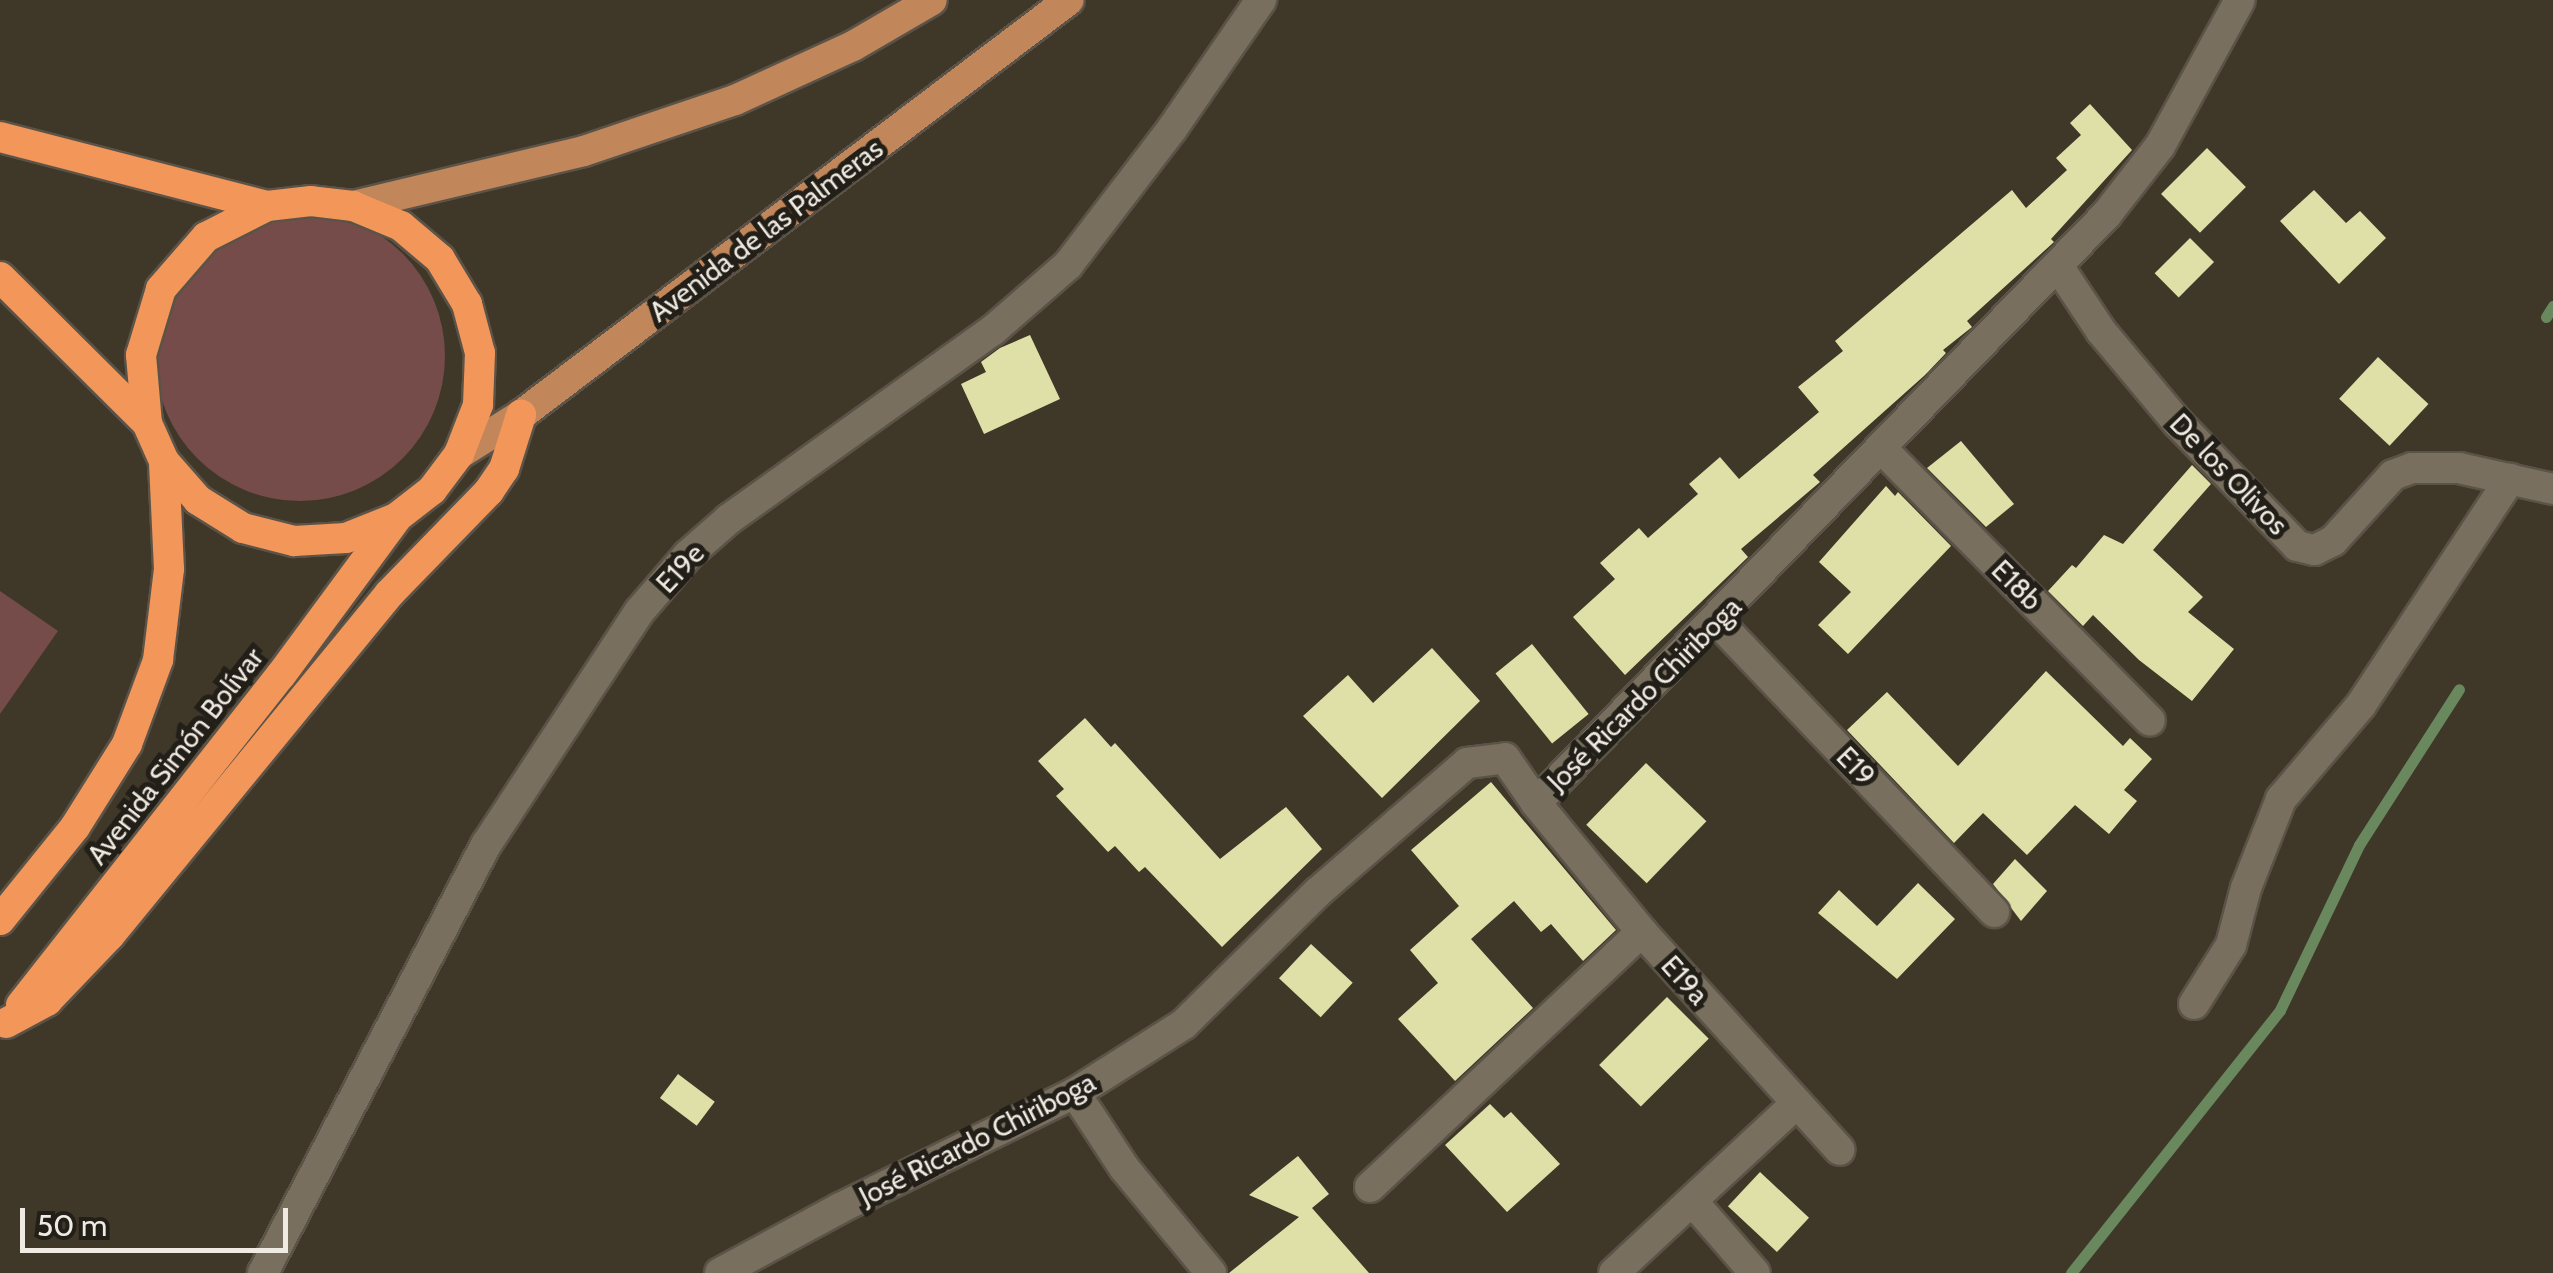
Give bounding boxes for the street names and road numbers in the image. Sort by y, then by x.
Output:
street label: Avenida de las Palmeras [643,131,889,329]
street label: De los Olivos [2163,407,2295,541]
street label: E19e [649,536,711,600]
street label: E18b [1985,553,2049,617]
street label: José Ricardo Chiriboga [1540,590,1748,798]
street label: Avenida Simón Bolívar [80,641,270,871]
street label: E19 [1830,740,1882,792]
street label: E19a [1654,949,1716,1011]
street label: José Ricardo Chiriboga [853,1065,1101,1213]

